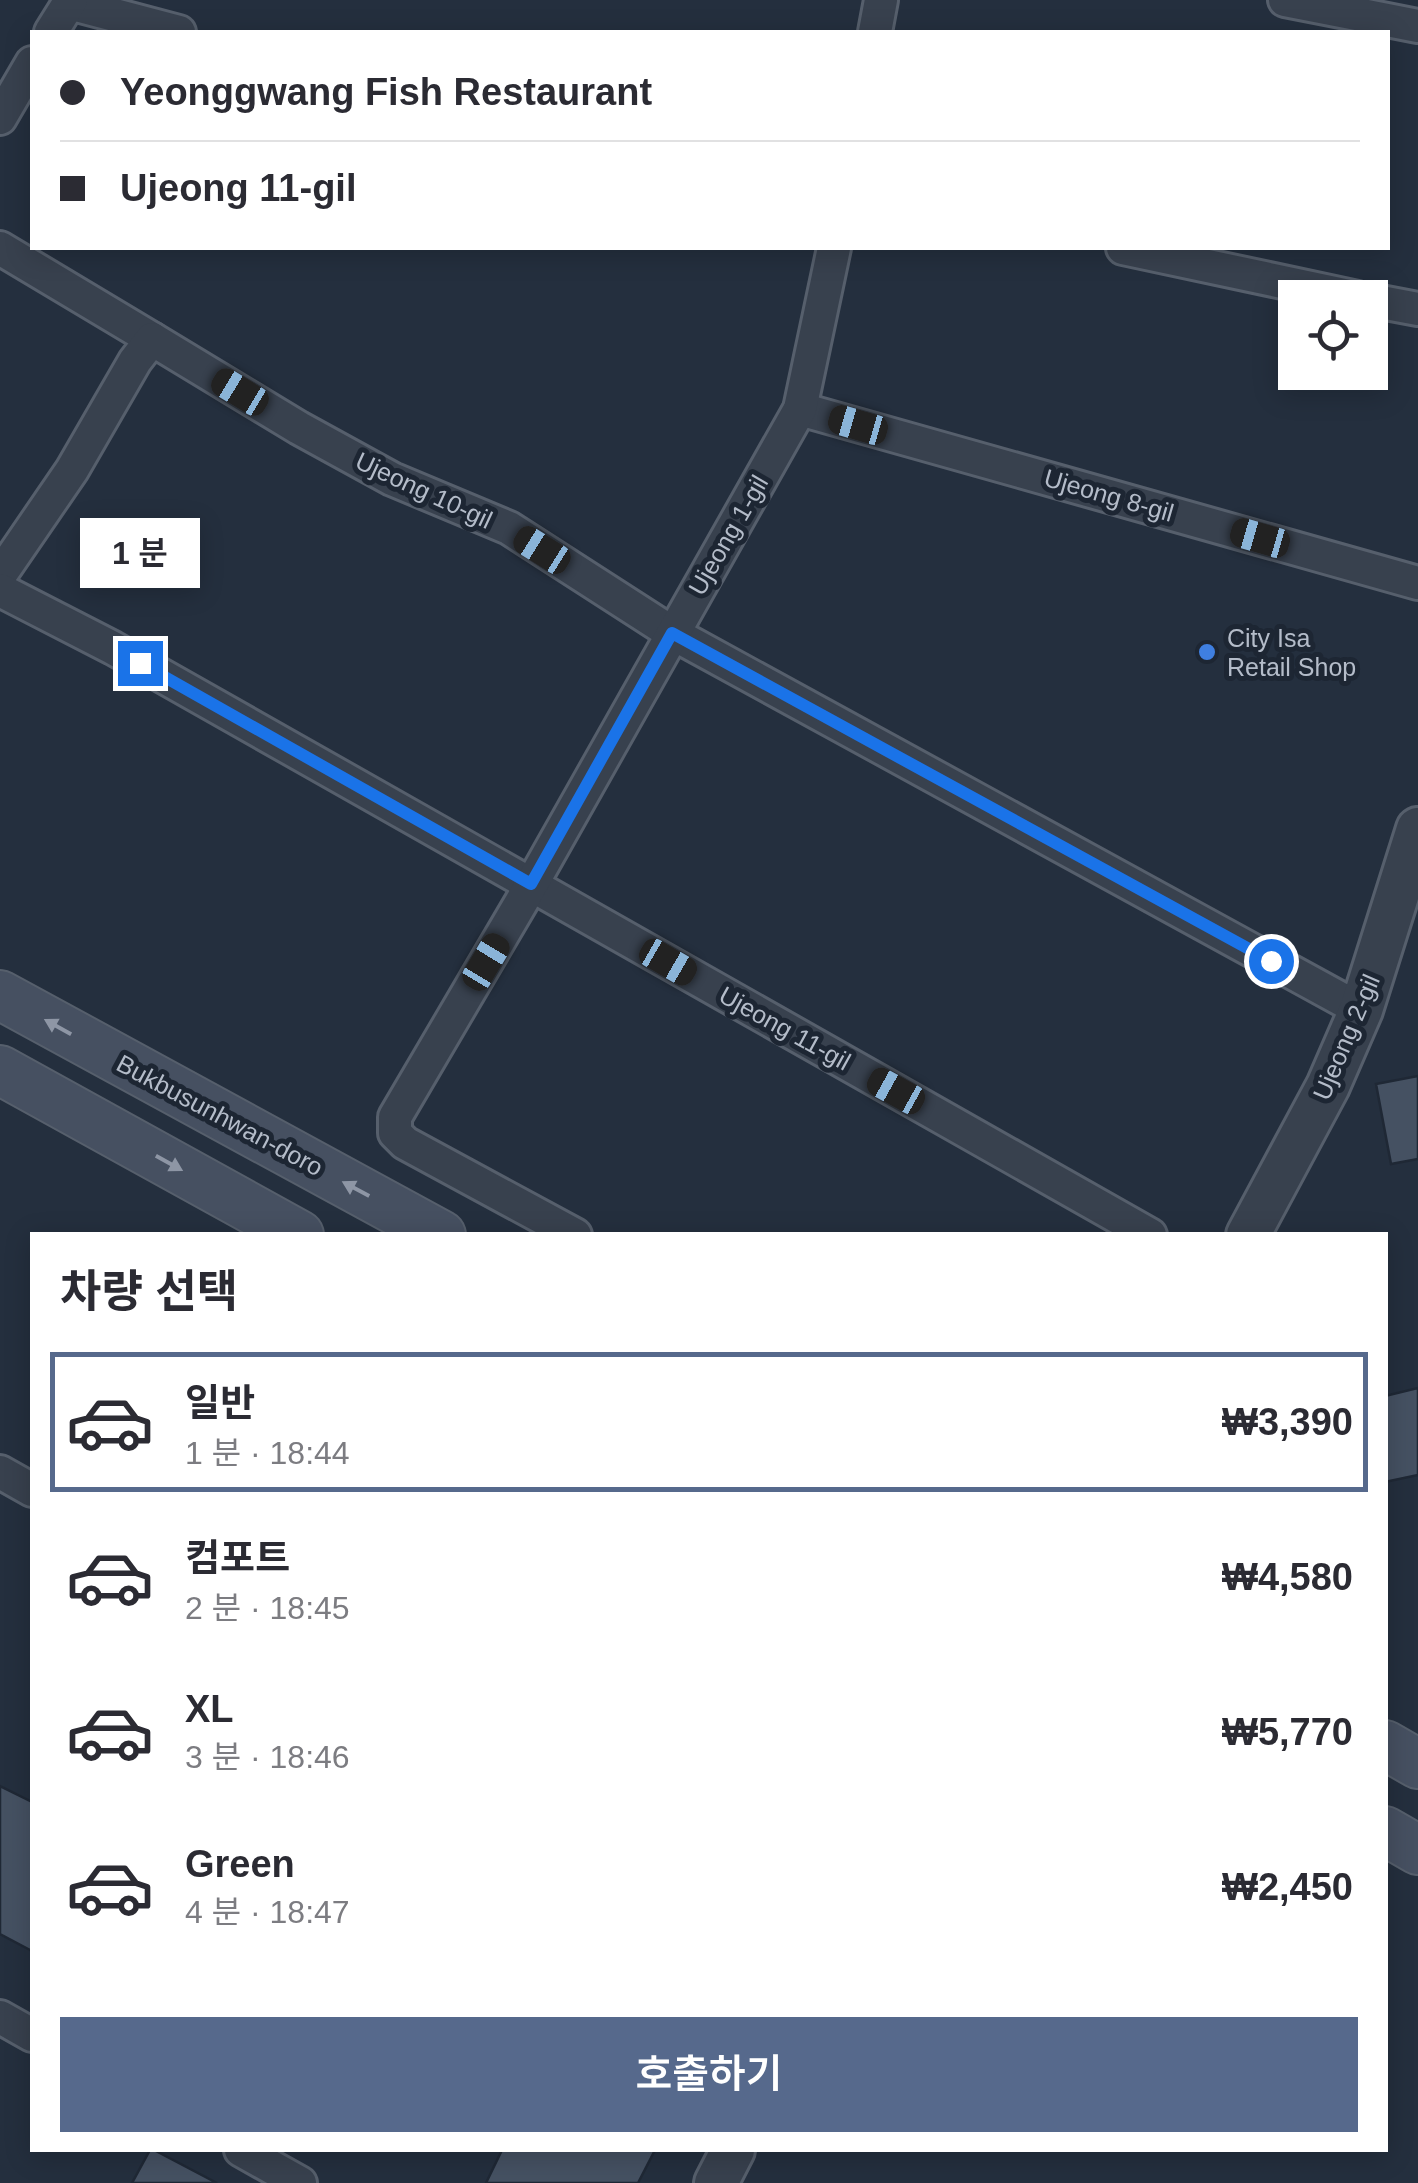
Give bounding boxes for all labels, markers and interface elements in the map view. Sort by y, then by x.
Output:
text: Yeonggwang Fish Restaurant [120,71,652,113]
text: Ujeong 11-gil [120,167,356,209]
map controls [1278,280,1388,390]
button: locate [1278,280,1388,390]
car [207,364,273,420]
car [825,402,891,448]
street label: Ujeong 10-gil [351,446,497,534]
street label: Ujeong 8-gil [1041,463,1177,527]
street label: Ujeong 1-gil [683,470,773,600]
car [1227,515,1293,561]
callout: 1 분 [80,518,200,588]
car [509,521,575,579]
text: 1 분 [112,535,168,571]
place label: City Isa Retail Shop [1227,624,1356,681]
route end [118,641,163,686]
marker: City Isa Retail Shop [1196,641,1218,663]
car [458,929,514,995]
car [635,934,701,990]
route start [1249,939,1294,984]
street label: Ujeong 2-gil [1307,970,1385,1104]
street label: Ujeong 11-gil [715,980,855,1076]
one-way arrow [44,1019,73,1036]
street label: Bukbusunhwan-doro [112,1049,328,1181]
car [862,1063,930,1119]
one-way arrow [154,1155,183,1172]
one-way arrow [341,1180,370,1197]
text: 차량 선택 [60,1266,238,1317]
icon: car [65,1377,155,1467]
text: 일반 [185,1382,255,1424]
text: ₩3,390 [1222,1401,1353,1443]
text: 1 분 · 18:44 [185,1435,350,1471]
icon: car [65,1532,155,1622]
text: 컴포트 [185,1537,290,1579]
text: ₩4,580 [1222,1556,1353,1598]
text: 2 분 · 18:45 [185,1590,350,1626]
icon: car [65,1687,155,1777]
text: XL [185,1688,234,1730]
text: ₩5,770 [1222,1711,1353,1753]
text: 3 분 · 18:46 [185,1739,350,1775]
icon: car [65,1842,155,1932]
text: Green [185,1843,295,1885]
text: ₩2,450 [1222,1866,1353,1908]
text: 4 분 · 18:47 [185,1894,350,1930]
button: 호출하기 [60,2017,1358,2132]

